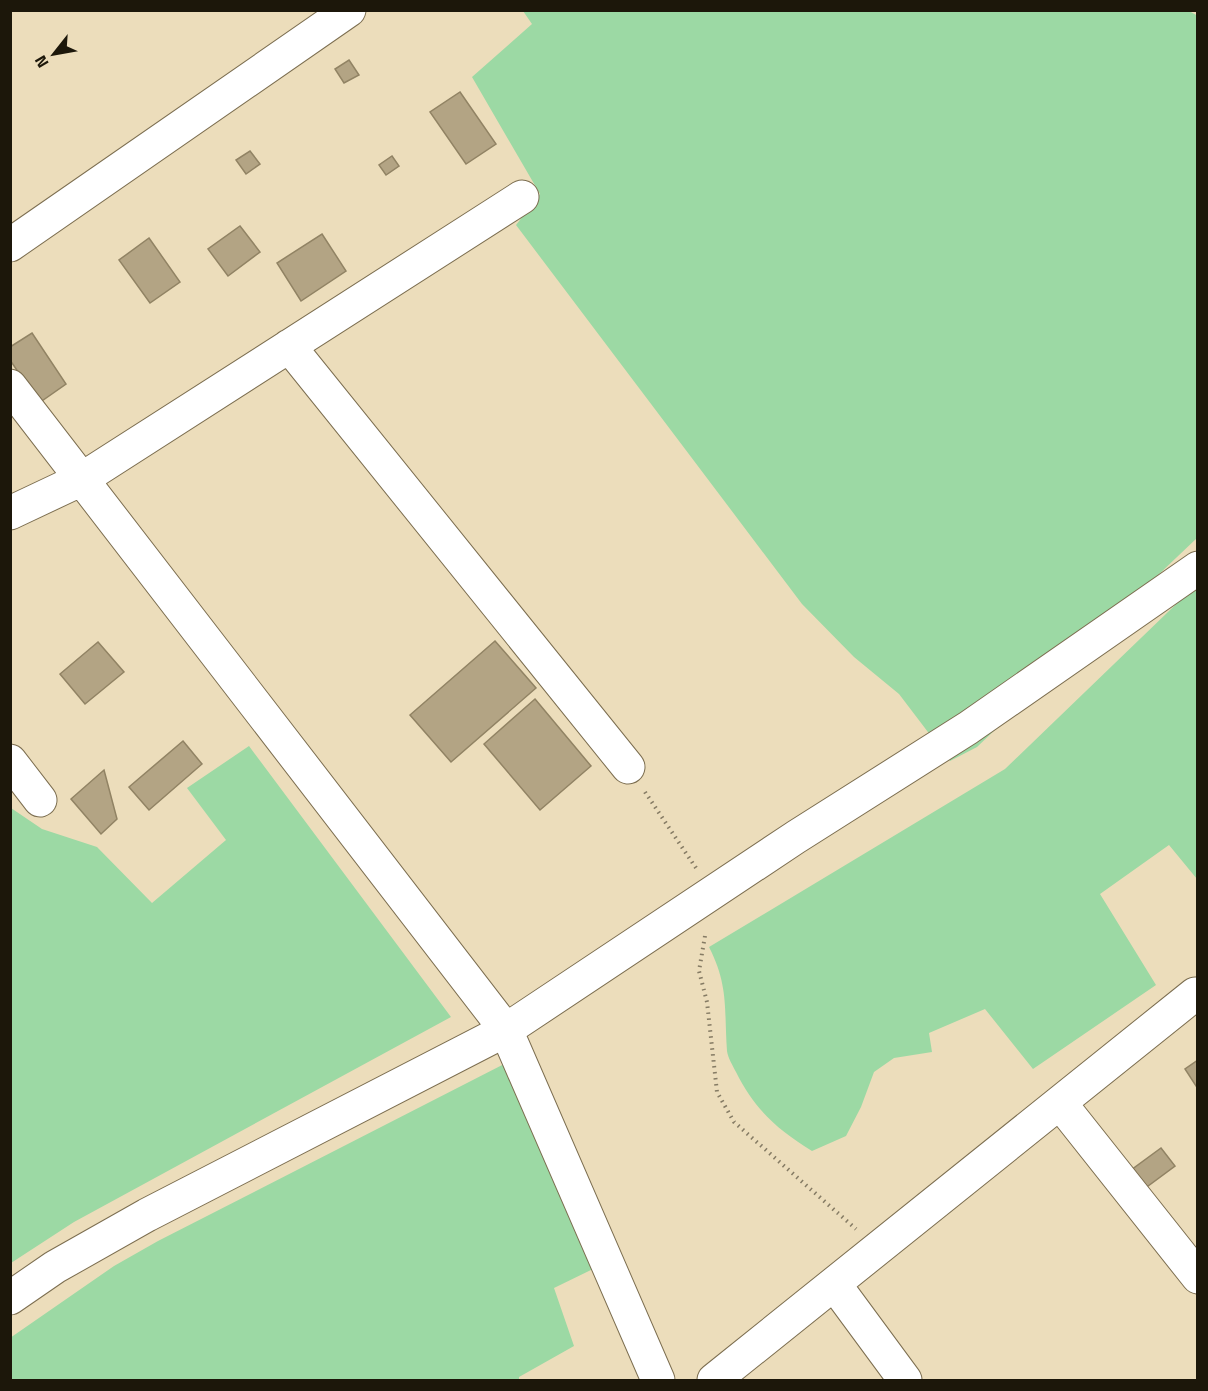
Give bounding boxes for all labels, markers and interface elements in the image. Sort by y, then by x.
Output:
north arrow [24,24,84,84]
text: N [28,51,54,73]

